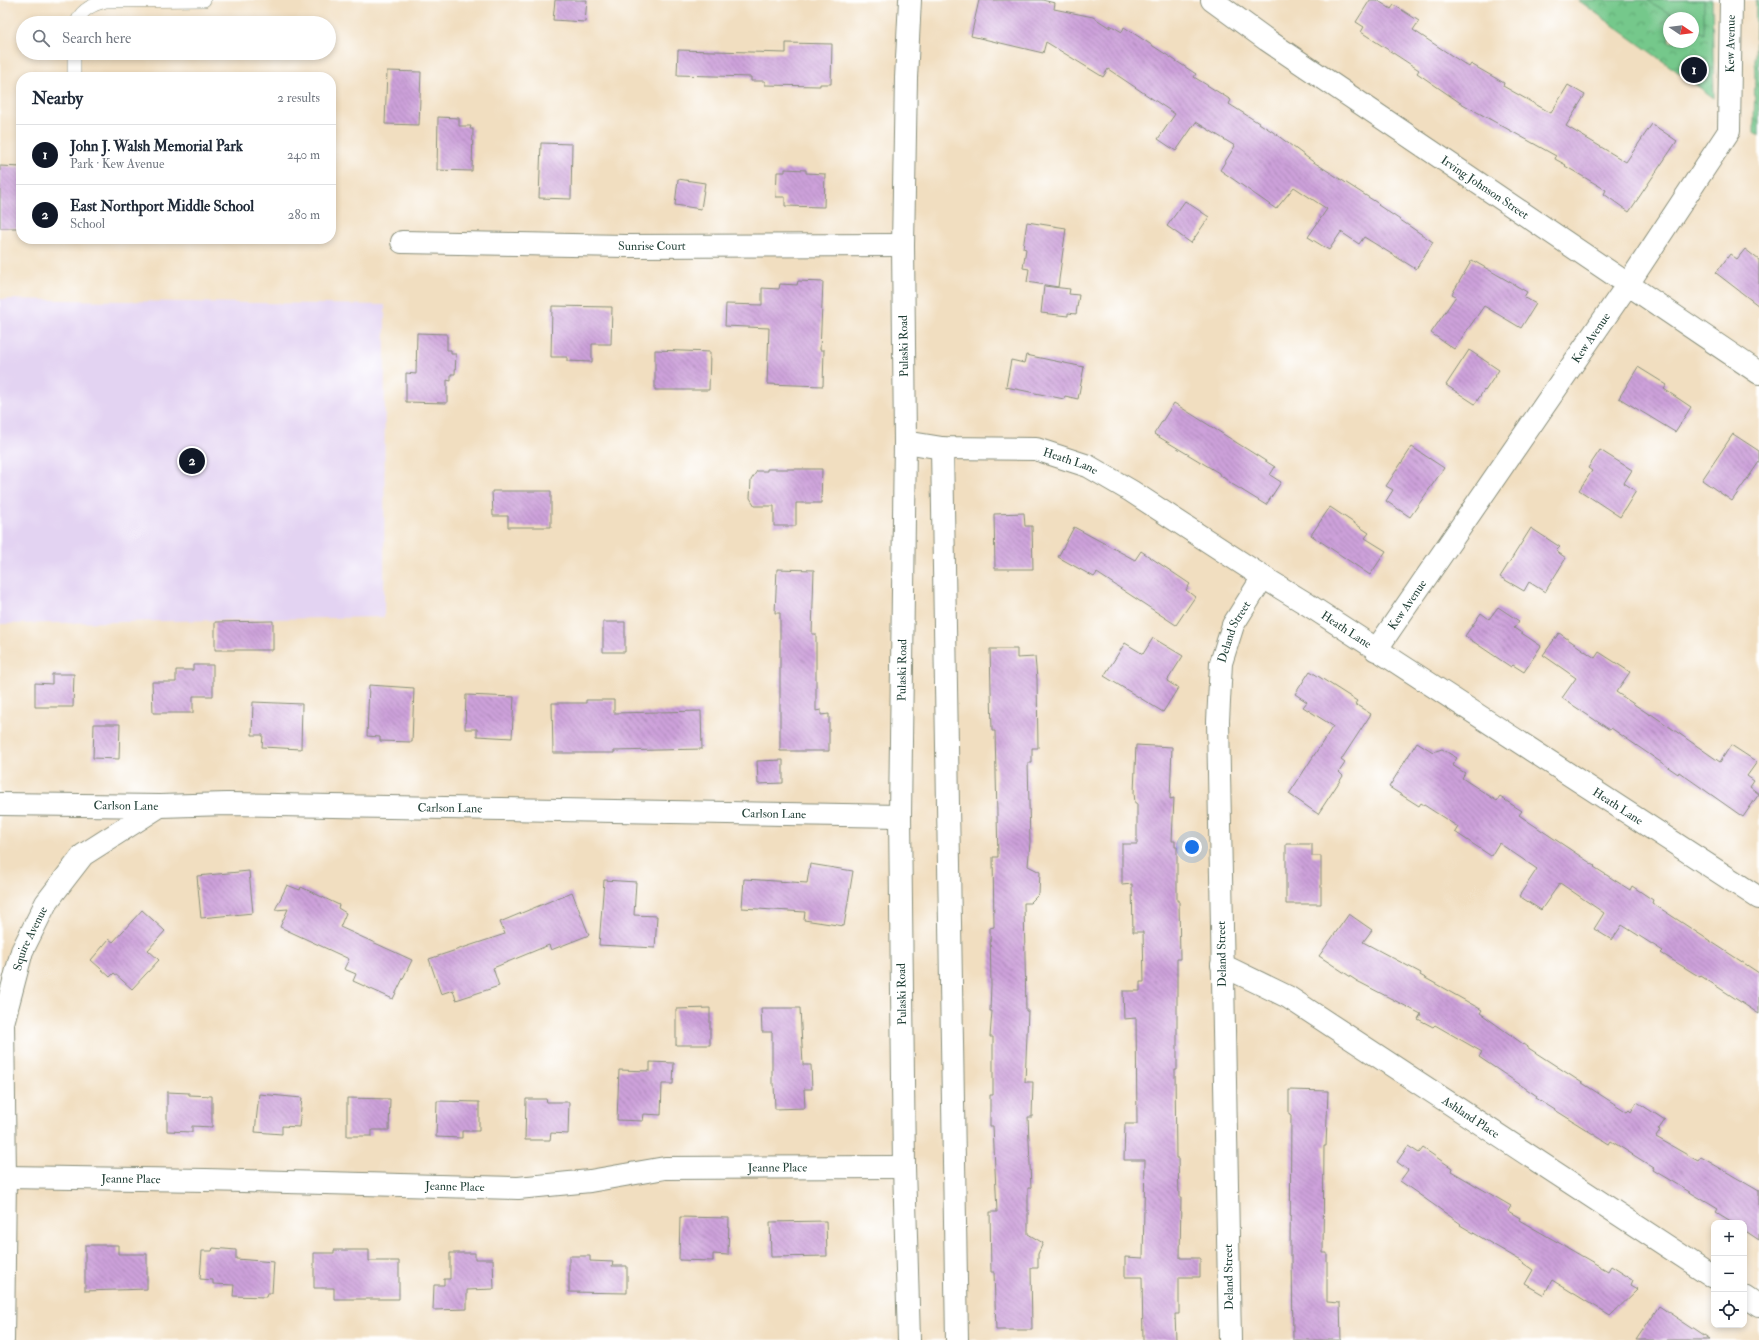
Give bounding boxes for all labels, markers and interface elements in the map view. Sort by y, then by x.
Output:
north arrow [1663,12,1699,48]
street label: Kew Avenue [1722,15,1738,73]
search box [16,16,336,60]
icon: search [30,27,52,49]
text: Search here [62,29,131,48]
pin: 1 [1681,55,1707,85]
text: Nearby [32,88,83,109]
text: 2 results [277,90,320,106]
text: John J. Walsh Memorial Park [70,137,243,156]
text: 1 [43,147,47,163]
text: 240 m [287,147,320,163]
street label: Irving Johnson Street [1438,152,1532,223]
text: Park · Kew Avenue [70,156,164,172]
text: East Northport Middle School [70,197,254,216]
text: 2 [42,207,48,223]
text: 280 m [288,207,320,223]
text: School [70,216,105,232]
street label: Sunrise Court [618,238,686,254]
street label: Kew Avenue [1568,310,1614,366]
street label: Pulaski Road [896,315,912,377]
street label: Heath Lane [1041,444,1101,478]
pin: 2 [179,446,205,476]
street label: Kew Avenue [1385,577,1430,633]
street label: Deland Street [1214,598,1254,665]
street label: Heath Lane [1318,608,1374,651]
street label: Pulaski Road [894,639,910,701]
street label: Heath Lane [1590,784,1646,828]
street label: Carlson Lane [94,798,158,813]
street label: Carlson Lane [417,800,482,816]
street label: Carlson Lane [741,806,806,822]
your location [1182,837,1202,857]
street label: Squire Avenue [10,904,51,972]
street label: Deland Street [1214,921,1230,987]
street label: Pulaski Road [894,963,910,1025]
street label: Ashland Place [1438,1092,1502,1141]
street label: Jeanne Place [747,1160,807,1175]
street label: Jeanne Place [100,1171,161,1187]
street label: Jeanne Place [424,1178,485,1195]
map controls [1711,1220,1747,1328]
button: + [1711,1220,1747,1256]
street label: Deland Street [1221,1244,1237,1310]
button: − [1711,1256,1747,1292]
button: locate [1711,1292,1747,1328]

